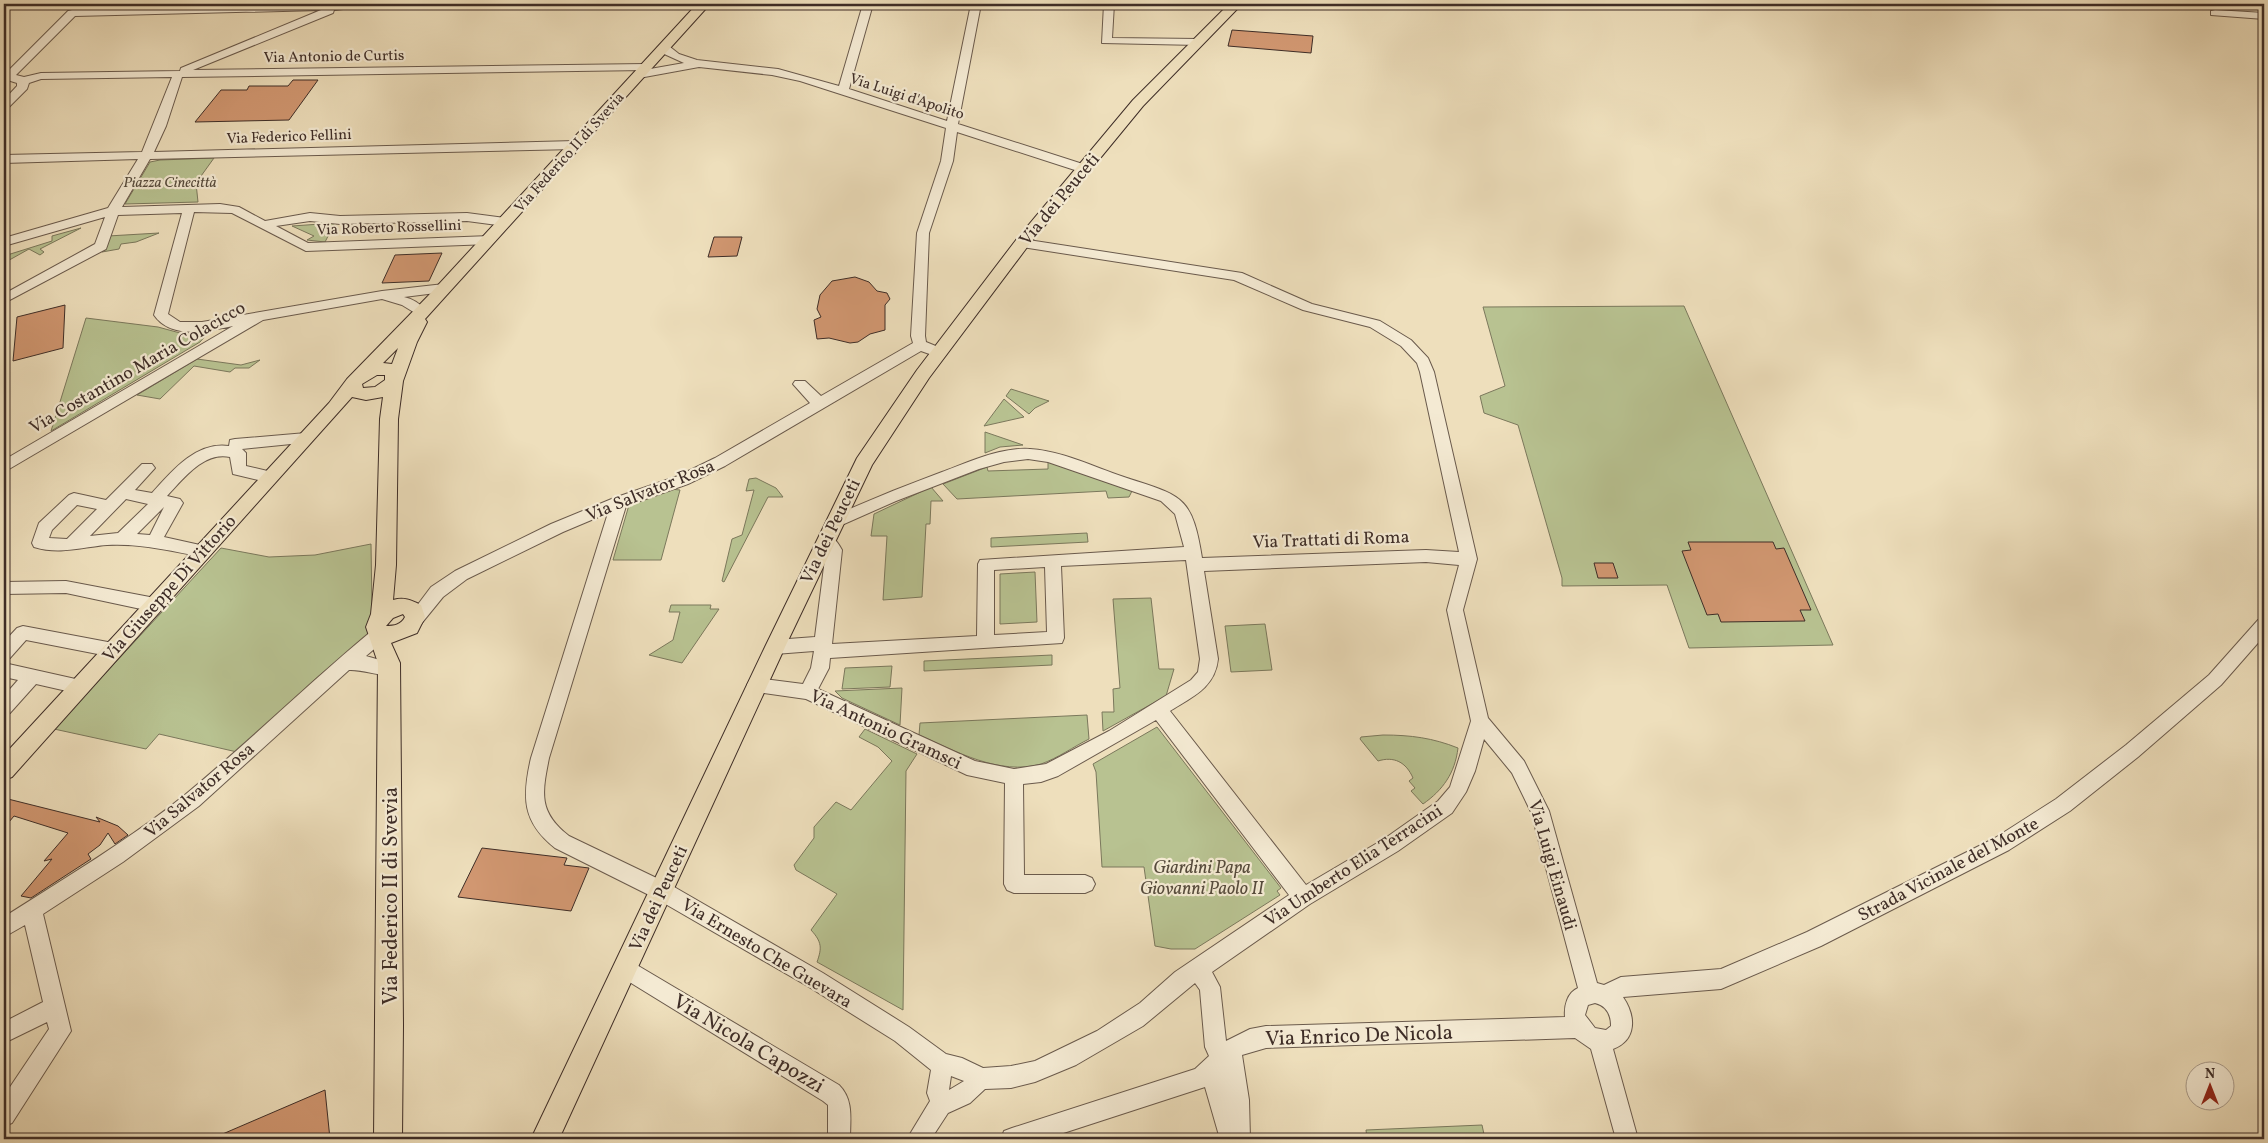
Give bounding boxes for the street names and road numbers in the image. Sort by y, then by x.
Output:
street label: Via Antonio de Curtis [263,46,405,69]
street label: Via Luigi d'Apolito [846,69,967,126]
street label: Via Federico II di Svevia [510,88,630,218]
street label: Via Federico Fellini [226,125,352,150]
street label: Via dei Peuceti [1014,148,1106,252]
street label: Via Roberto Rossellini [316,215,462,242]
street label: Via Costantino Maria Colacicco [25,296,251,441]
street label: Via Salvator Rosa [582,454,719,529]
street label: Via dei Peuceti [795,475,868,588]
street label: Via Giuseppe Di Vittorio [97,510,243,668]
street label: Via Trattati di Roma [1252,525,1410,556]
street label: Via Antonio Gramsci [805,684,965,776]
street label: Via Salvator Rosa [139,738,260,845]
street label: Via Federico II di Svevia [377,787,406,1005]
street label: Via Luigi Einaudi [1521,797,1582,934]
street label: Via Umberto Elia Terracini [1260,799,1448,933]
street label: Strada Vicinale del Monte [1854,812,2044,929]
street label: Via dei Peuceti [624,842,695,956]
street label: Via Ernesto Che Guevara [676,893,856,1015]
street label: Via Nicola Capozzi [667,987,830,1101]
street label: Via Enrico De Nicola [1265,1019,1453,1054]

